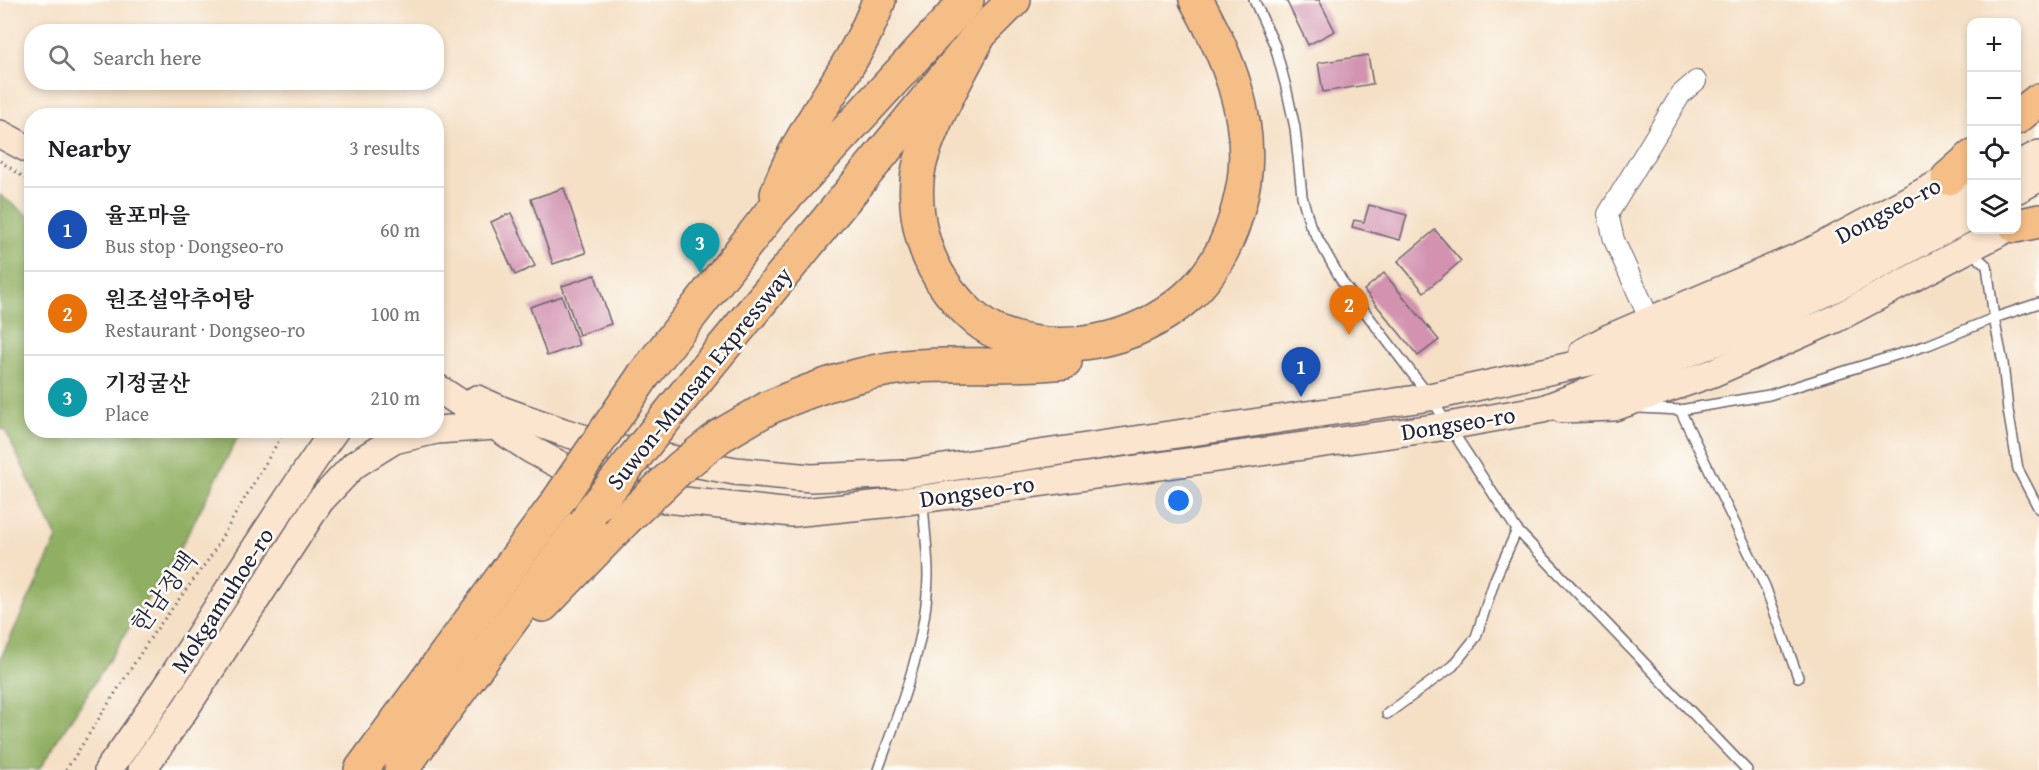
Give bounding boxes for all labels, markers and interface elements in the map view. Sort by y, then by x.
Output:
map controls [1967,18,2021,234]
button: + [1967,18,2021,72]
search box [24,24,444,90]
icon: search [45,41,78,74]
text: Search here [93,41,202,73]
button: − [1967,72,2021,126]
button: locate [1967,126,2021,180]
text: Nearby [48,128,131,167]
text: 3 results [349,133,420,162]
street label: Dongseo-ro [1829,167,1947,253]
button: layers [1967,180,2021,234]
text: 율포마을 [105,199,190,231]
text: 1 [62,215,73,244]
text: 60 m [380,215,420,244]
pin: 3 [680,224,720,273]
text: Bus stop · Dongseo-ro [105,231,284,260]
street label: Suwon-Munsan Expressway [598,259,800,497]
text: 원조설악추어탕 [105,283,254,315]
pin: 2 [1330,286,1368,335]
text: 2 [62,299,73,328]
text: 100 m [370,299,420,328]
text: Restaurant · Dongseo-ro [105,315,305,344]
pin: 1 [1282,348,1320,397]
text: 기정굴산 [105,367,190,399]
text: 3 [62,383,73,412]
text: 210 m [370,383,420,412]
street label: Dongseo-ro [1398,397,1518,449]
text: Place [105,399,149,428]
street label: Dongseo-ro [917,466,1037,516]
your location [1164,486,1193,515]
street label: Mokgamuhoe-ro [162,520,282,680]
street label: 한남정맥 [123,544,205,640]

